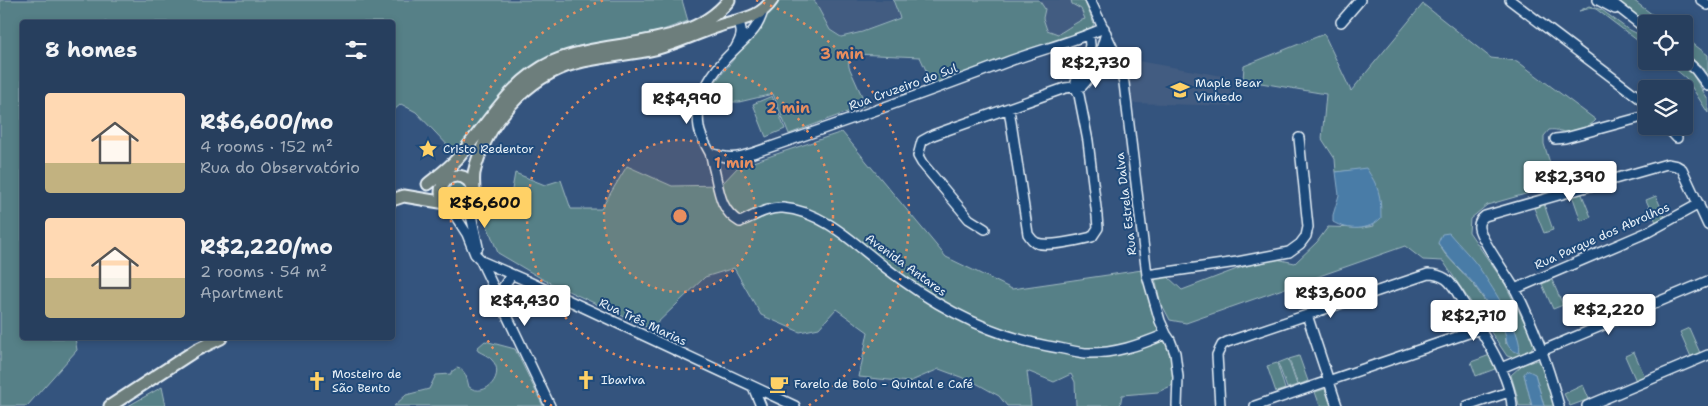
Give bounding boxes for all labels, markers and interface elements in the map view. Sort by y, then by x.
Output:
map controls [1638,15,1693,135]
button: locate [1638,15,1693,70]
text: 8 homes [45,36,137,64]
icon: filters [342,36,370,64]
text: 3 min [820,44,864,64]
pin: R$2,730 [1050,46,1142,89]
text: R$2,730 [1061,52,1131,73]
street label: Rua Cruzeiro do Sul [847,60,960,114]
place label: Maple Bear Vinhedo [1195,75,1262,105]
school or university icon: Maple Bear Vinhedo [1169,79,1191,101]
button: layers [1638,80,1693,135]
pin: R$4,990 [641,82,733,125]
text: R$4,990 [653,88,721,109]
text: 2 min [766,98,810,118]
text: R$6,600/mo [200,108,333,136]
icon: home [85,113,145,173]
text: 4 rooms · 152 m² [200,136,333,157]
place icon: Cristo Redentor [417,138,439,160]
place label: Cristo Redentor [443,141,534,157]
street label: Rua Estrela Dalva [1112,151,1140,256]
text: 1 min [714,153,754,173]
text: Rua do Observatório [200,157,360,178]
pin: R$2,390 [1524,160,1616,203]
text: R$2,390 [1535,166,1605,187]
pin: R$6,600 [439,186,531,229]
text: R$6,600 [449,192,521,213]
street label: Rua Parque dos Abrolhos [1532,199,1672,273]
centre of rings [671,207,689,225]
street label: Avenida Antares [862,230,950,300]
text: R$2,220/mo [200,233,333,261]
icon: home [85,238,145,298]
text: 2 rooms · 54 m² [200,261,327,282]
pin: R$3,600 [1285,276,1377,319]
text: Apartment [200,282,283,303]
text: R$3,600 [1296,282,1366,303]
pin: R$4,430 [479,284,571,327]
text: R$4,430 [490,290,560,311]
pin: R$2,220 [1563,294,1655,336]
street label: Rua Três Marias [597,295,690,349]
text: R$2,220 [1574,299,1644,320]
pin: R$2,710 [1428,300,1520,342]
text: R$2,710 [1442,305,1506,326]
place label: Mosteiro de São Bento [332,366,402,396]
church icon: Ibaviva [575,369,597,391]
church icon: Mosteiro de São Bento [306,370,328,392]
place label: Ibaviva [601,372,646,388]
cafe icon: Farelo de Bolo - Quintal e Café [768,373,790,395]
place label: Farelo de Bolo - Quintal e Café [794,376,974,392]

